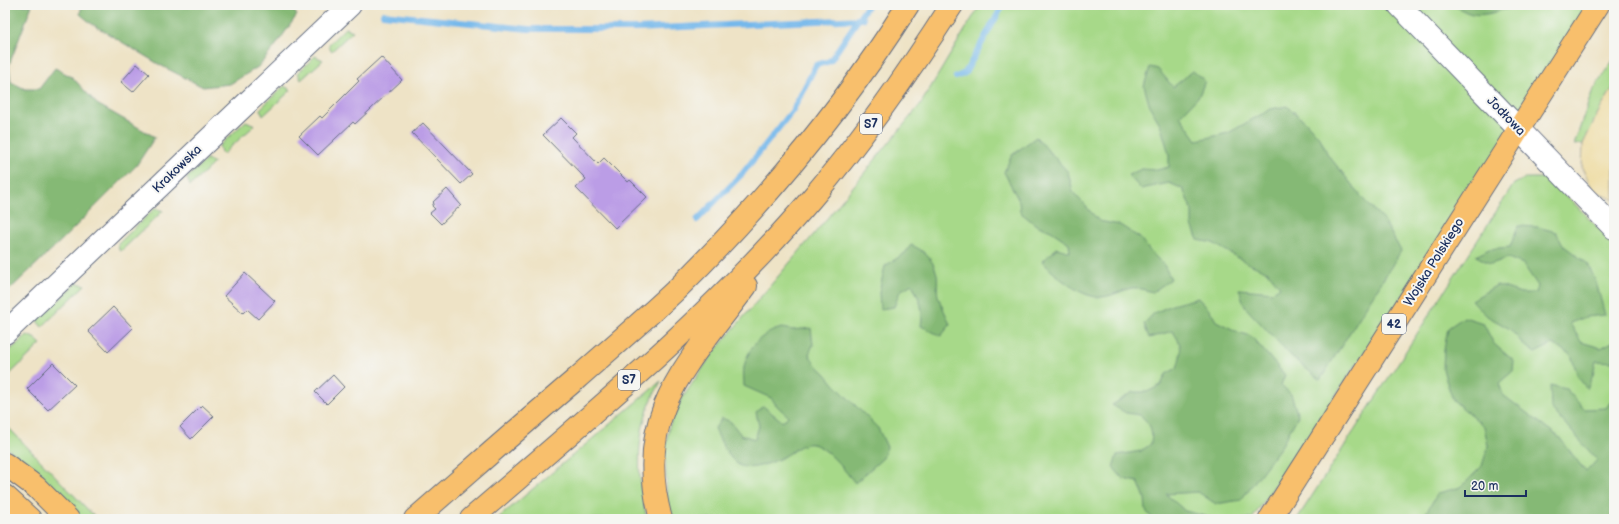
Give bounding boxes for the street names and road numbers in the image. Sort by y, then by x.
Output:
street label: Jodłowa [1483,93,1529,139]
road number: S7 [860,114,882,134]
street label: Krakowska [149,142,205,196]
street label: Wojska Polskiego [1400,215,1468,309]
road number: 42 [1382,314,1406,334]
road number: S7 [618,370,640,390]

